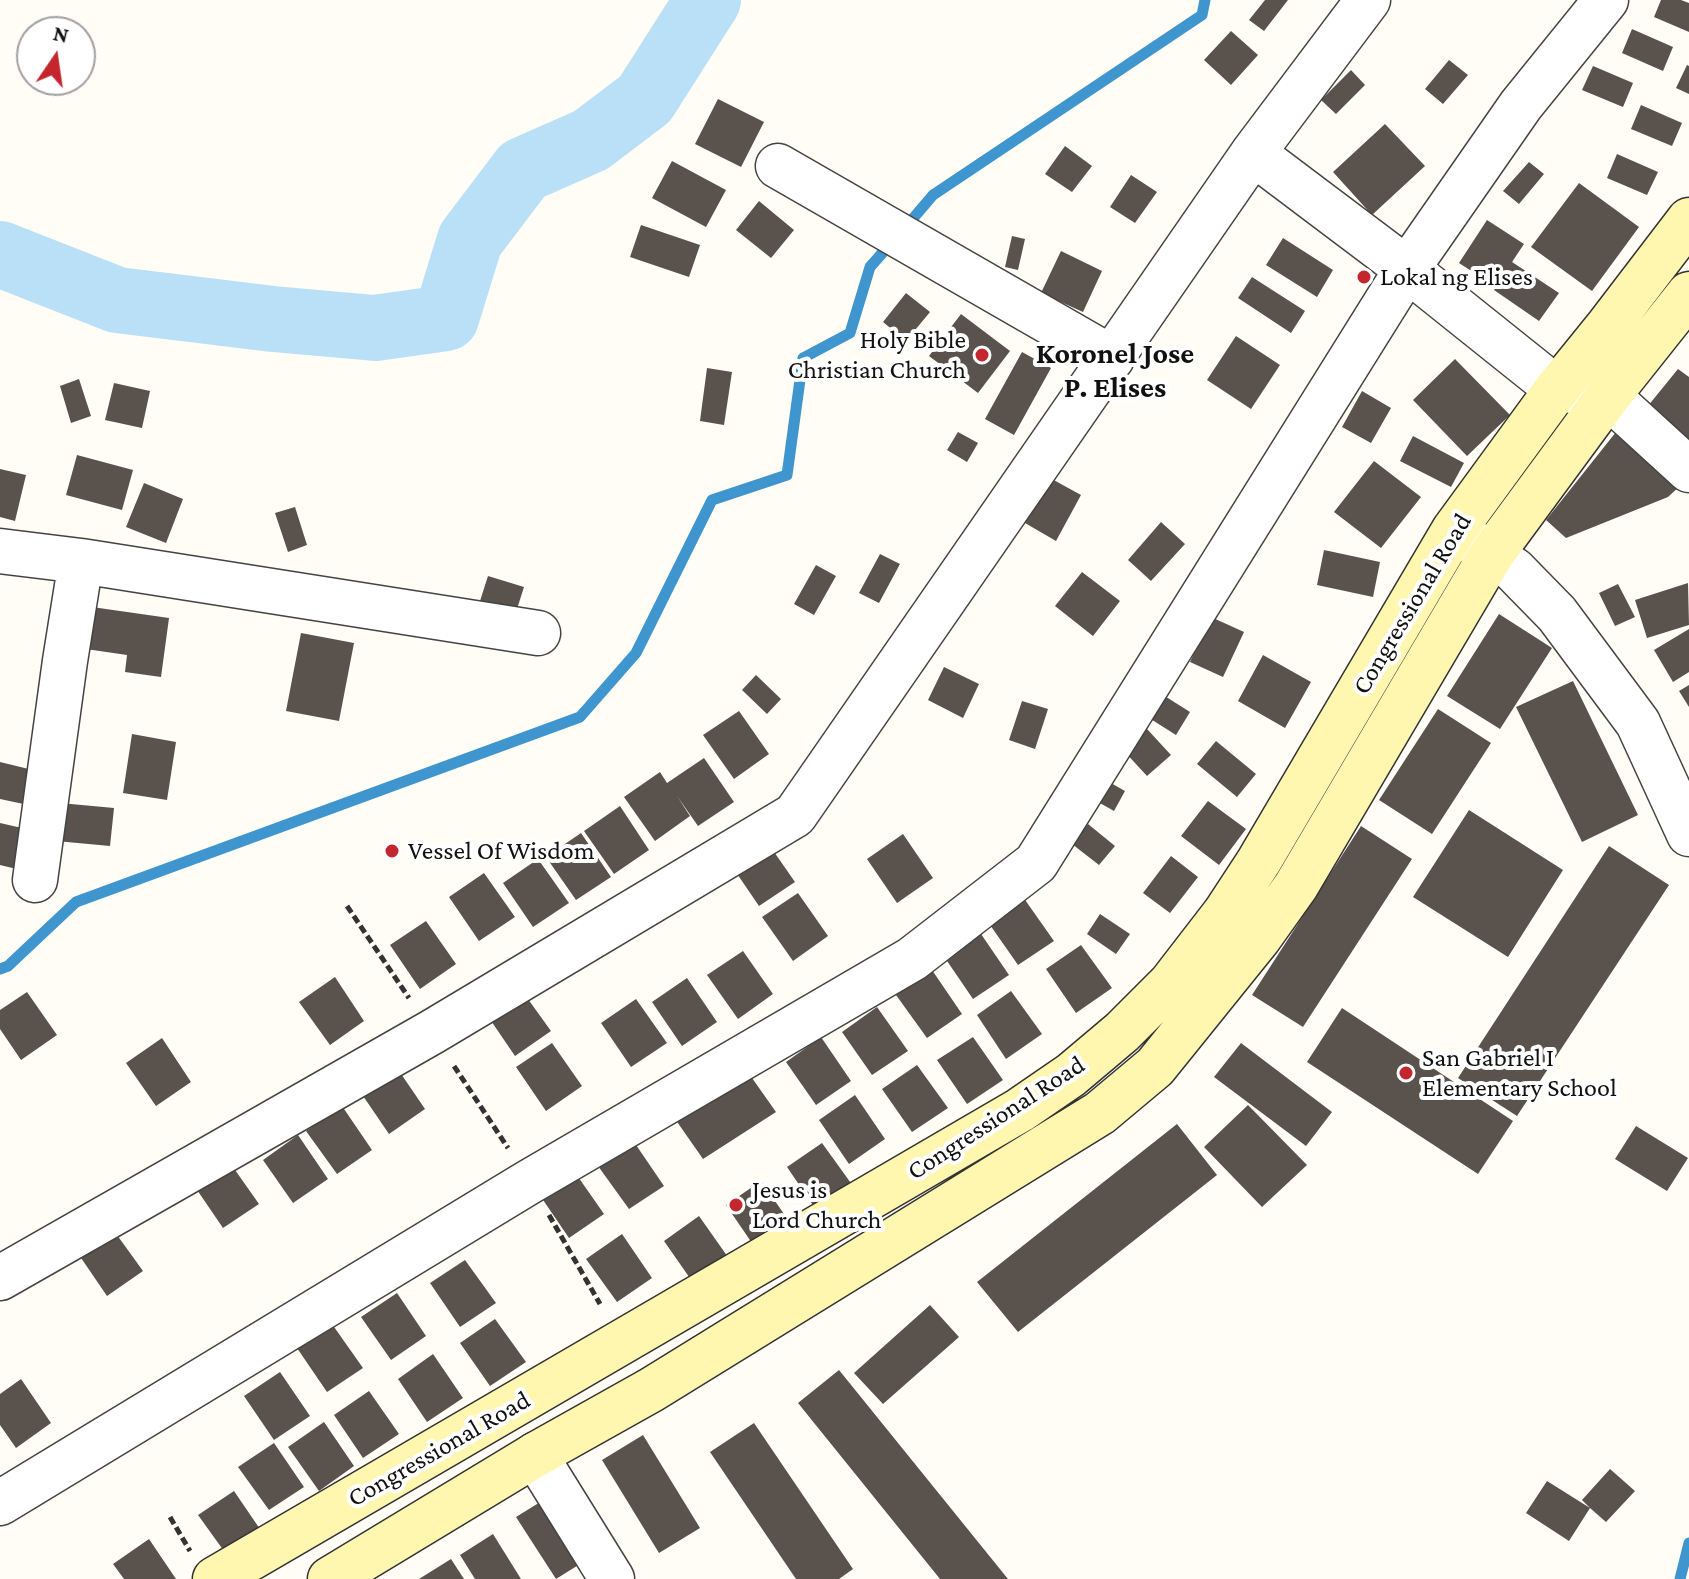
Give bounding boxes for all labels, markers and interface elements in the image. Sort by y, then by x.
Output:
north arrow [16,16,96,96]
text: N [51,20,71,48]
place label: Lokal ng Elises [1380,261,1533,293]
marker: Lokal ng Elises [1355,268,1373,286]
place label: Holy Bible Christian Church [788,324,966,386]
district label: Koronel Jose P. Elises [1036,336,1194,406]
marker: Holy Bible Christian Church [973,346,991,364]
street label: Congressional Road [1346,508,1478,700]
place label: Vessel Of Wisdom [408,835,595,867]
marker: Vessel Of Wisdom [383,842,401,860]
place label: San Gabriel I Elementary School [1422,1042,1617,1104]
street label: Congressional Road [901,1049,1091,1187]
marker: San Gabriel I Elementary School [1397,1064,1415,1082]
place label: Jesus is Lord Church [752,1174,882,1236]
marker: Jesus is Lord Church [727,1196,745,1214]
street label: Congressional Road [342,1384,536,1514]

